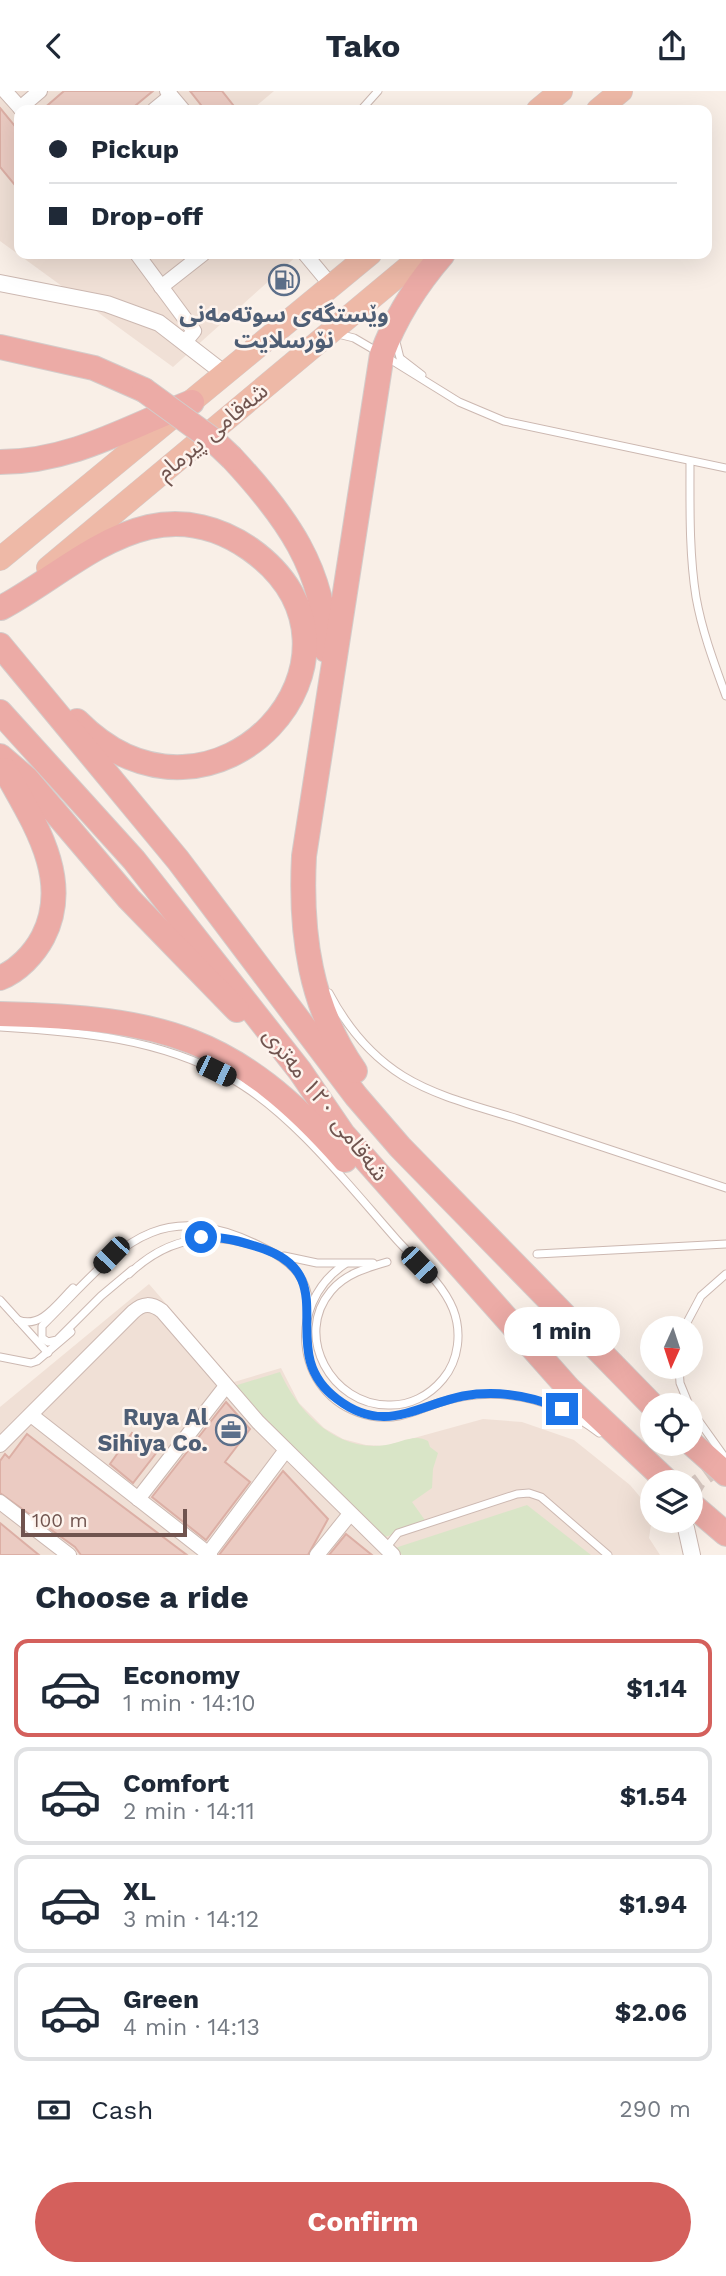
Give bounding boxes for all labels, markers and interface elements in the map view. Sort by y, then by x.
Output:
icon: back [35,27,73,65]
text: Tako [326,27,400,65]
icon: share [653,27,691,65]
text: Pickup [91,134,179,164]
text: Drop-off [91,201,203,231]
fuel station icon: وێستگەی سوتەمەنی نۆرسلایت [267,263,301,297]
place label: وێستگەی سوتەمەنی نۆرسلایت [179,301,389,354]
street label: شەقامی پیرمام [151,377,276,489]
street label: شەقامی ١٢٠ مەتری [257,1022,394,1186]
car [193,1052,240,1090]
route start [185,1221,217,1253]
car [89,1233,134,1277]
car [397,1243,442,1287]
callout: 1 min [504,1307,620,1357]
north arrow [640,1316,704,1379]
map controls [640,1316,703,1533]
text: 1 min [532,1318,592,1345]
route end [546,1393,578,1425]
button: locate [640,1393,703,1456]
place label: Ruya Al Sihiya Co. [97,1404,208,1457]
office icon: Ruya Al Sihiya Co. [214,1413,248,1447]
button: layers [640,1470,703,1533]
scale bar [21,1506,187,1538]
text: 100 m [32,1509,88,1532]
text: Choose a ride [35,1578,249,1616]
icon: car [39,1657,102,1720]
text: Economy [123,1660,240,1690]
text: $1.14 [626,1673,687,1703]
text: 1 min · 14:10 [123,1690,256,1717]
icon: car [39,1765,102,1828]
text: Comfort [123,1768,229,1798]
text: $1.54 [620,1781,687,1811]
text: 2 min · 14:11 [123,1798,255,1825]
icon: car [39,1873,102,1936]
text: XL [123,1876,156,1906]
text: $1.94 [619,1889,687,1919]
text: 3 min · 14:12 [123,1906,259,1933]
icon: car [39,1981,102,2044]
text: Green [123,1984,199,2014]
text: $2.06 [615,1997,687,2027]
text: 4 min · 14:13 [123,2014,260,2041]
icon: cash [35,2091,73,2129]
text: Cash [91,2095,153,2125]
text: 290 m [619,2096,691,2123]
button: Confirm [35,2182,691,2262]

